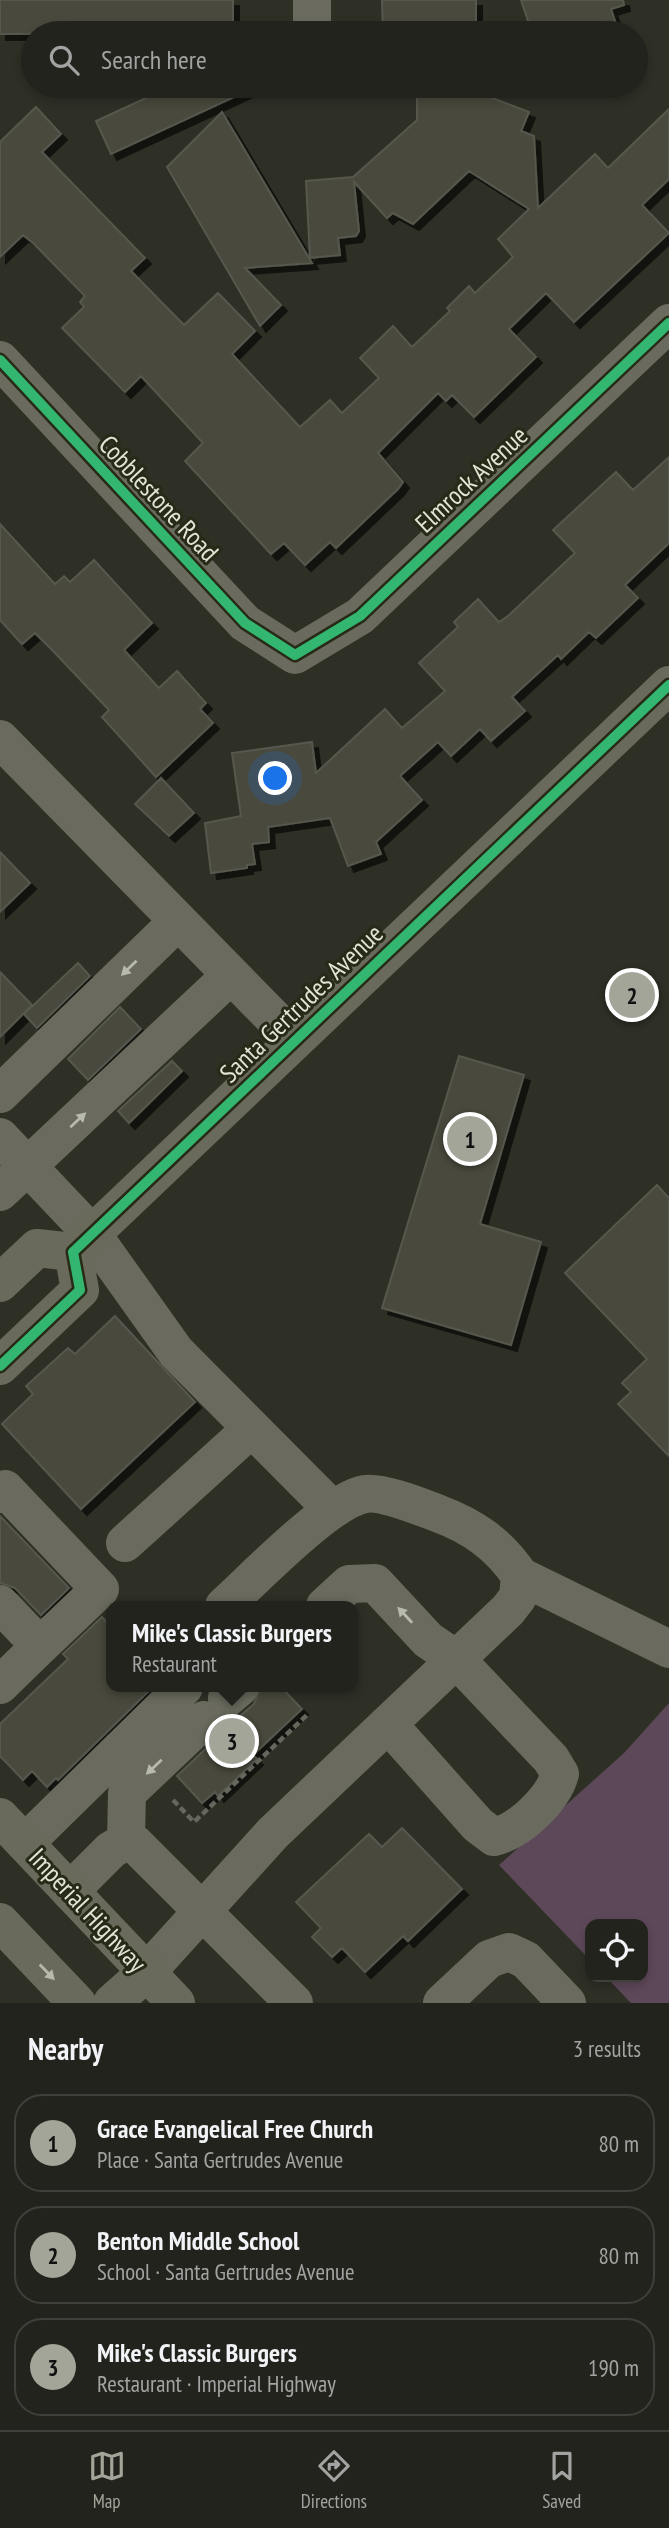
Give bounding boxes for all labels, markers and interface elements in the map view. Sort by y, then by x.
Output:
search box [21,21,648,98]
icon: search [45,41,83,79]
text: Search here [101,43,207,76]
street label: Elmrock Avenue [408,419,534,539]
street label: Cobblestone Road [92,428,226,568]
your location [258,761,292,795]
street label: Santa Gertrudes Avenue [212,917,390,1089]
one-way arrow [121,960,138,976]
pin: 2 [609,969,655,1021]
one-way arrow [69,1113,86,1129]
pin: 1 [447,1113,493,1165]
popup [106,1601,358,1692]
one-way arrow [397,1606,413,1624]
text: Mike's Classic Burgers [132,1616,332,1649]
text: Restaurant [132,1649,217,1678]
pin: 3 [209,1715,255,1767]
one-way arrow [146,1758,163,1775]
street label: Imperial Highway [22,1841,154,1979]
map controls [585,1919,648,1982]
button: locate [585,1919,648,1982]
one-way arrow [39,1963,55,1980]
text: Nearby [28,2029,103,2068]
text: 3 results [573,2034,641,2063]
text: Grace Evangelical Free Church [97,2112,373,2145]
text: 1 [48,2129,59,2158]
text: 80 m [598,2129,639,2158]
text: Place · Santa Gertrudes Avenue [97,2145,343,2174]
text: Benton Middle School [97,2224,299,2257]
text: 2 [48,2241,59,2270]
text: 80 m [598,2241,639,2270]
text: School · Santa Gertrudes Avenue [97,2257,355,2286]
text: Mike's Classic Burgers [97,2336,297,2369]
text: 3 [48,2353,59,2382]
text: 190 m [588,2353,639,2382]
text: Restaurant · Imperial Highway [97,2369,336,2398]
tab: Map [88,2447,126,2513]
tab: Directions [301,2447,367,2513]
tab: Saved [542,2447,581,2513]

